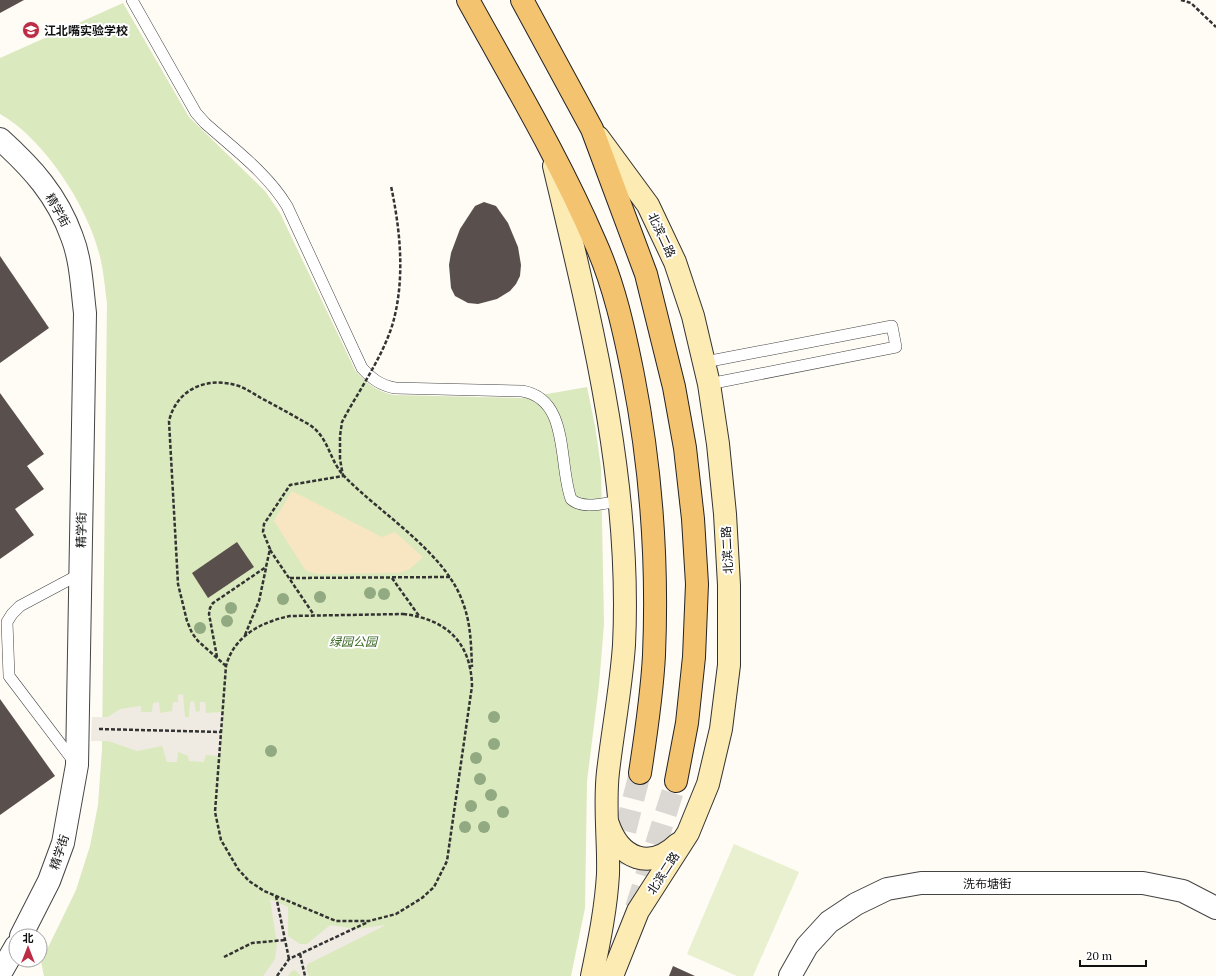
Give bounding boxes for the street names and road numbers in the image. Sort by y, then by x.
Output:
street label: 精学街 [43,191,73,229]
street label: 北滨二路 [645,210,679,260]
street label: 精学街 [73,512,89,548]
street label: 北滨二路 [718,526,736,574]
street label: 精学街 [46,833,72,871]
street label: 北滨二路 [644,849,682,897]
street label: 洗布塘街 [963,876,1011,891]

